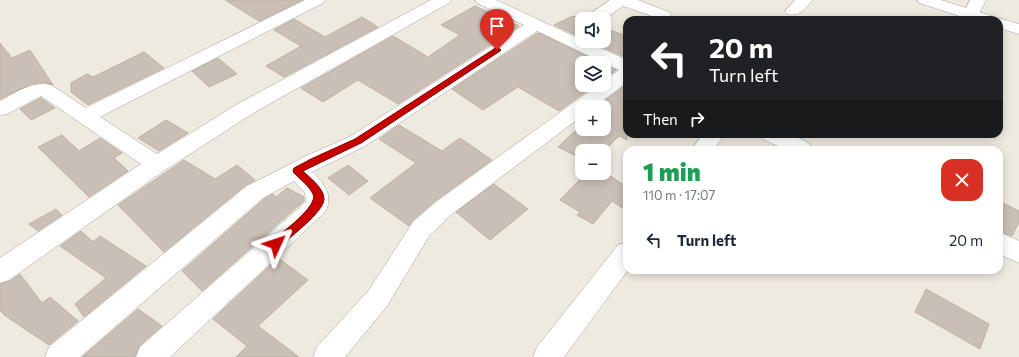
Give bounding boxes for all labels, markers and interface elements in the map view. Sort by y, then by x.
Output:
pin [480,9,514,50]
map controls [575,12,611,180]
button: sound [575,12,611,48]
icon: arrive [486,15,508,37]
text: 20 m [709,30,773,64]
icon: left [643,32,695,84]
button: layers [575,56,611,92]
text: Turn left [709,64,778,86]
button: + [575,100,611,136]
icon: right [686,108,708,130]
text: Then [643,110,678,128]
button: − [575,144,611,180]
text: 1 min [643,157,701,186]
button: close [941,159,983,201]
text: 110 m · 17:07 [643,187,715,203]
position arrow [255,223,297,265]
icon: left [643,229,665,251]
text: Turn left [677,231,736,249]
text: 20 m [949,231,983,249]

